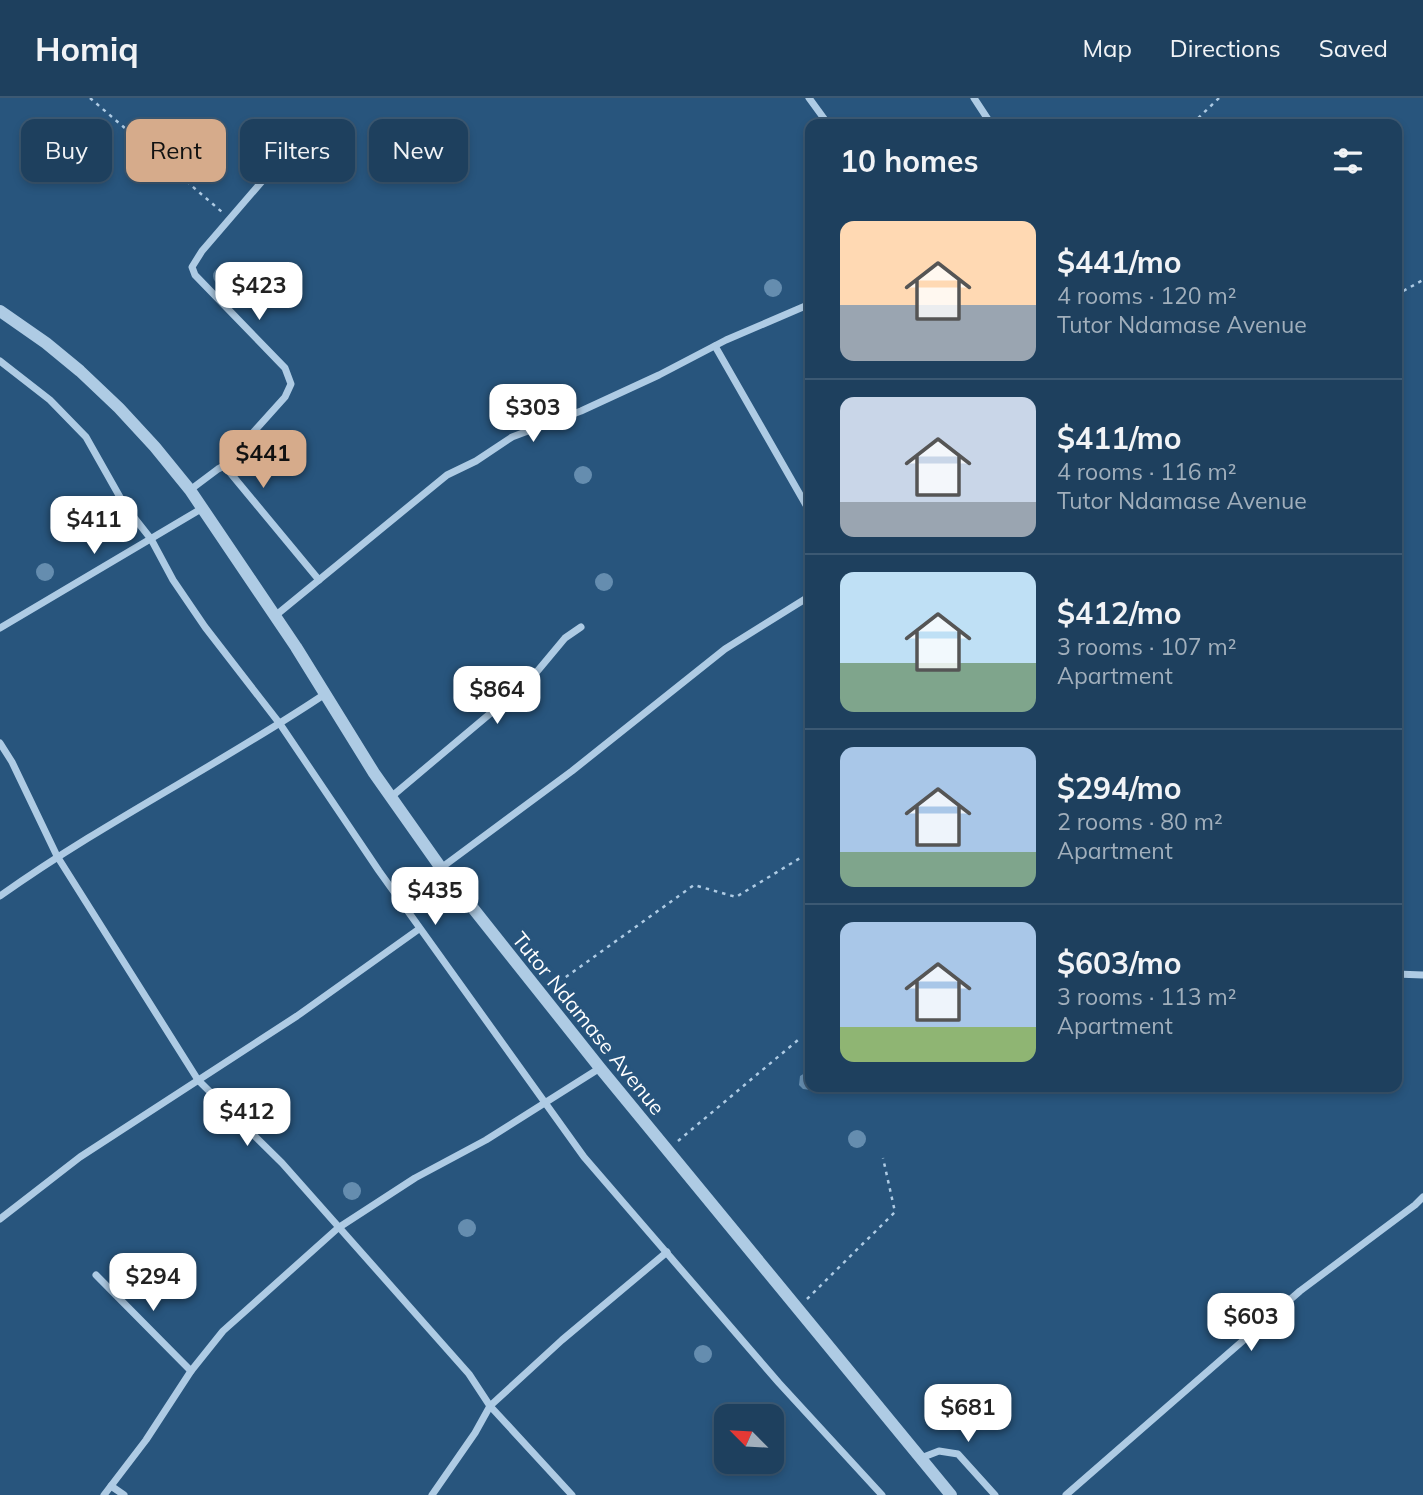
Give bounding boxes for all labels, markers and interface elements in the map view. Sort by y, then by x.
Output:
text: Homiq [35,28,139,69]
text: Map [1082,33,1132,63]
text: Directions [1170,33,1281,63]
text: Saved [1319,33,1388,63]
chip: Buy [21,119,112,182]
chip: Rent [126,119,226,182]
chip: Filters [240,119,355,182]
chip: New [369,119,468,182]
text: 10 homes [840,142,979,180]
icon: filters [1329,142,1367,180]
text: $441/mo [1057,243,1181,281]
icon: home [896,249,980,333]
pin: $423 [218,262,300,322]
text: $423 [231,270,287,299]
text: 4 rooms · 120 m² [1057,281,1237,310]
text: Tutor Ndamase Avenue [1057,310,1307,339]
pin: $303 [492,384,574,444]
text: $303 [505,392,561,421]
text: $411/mo [1057,419,1181,457]
icon: home [896,425,980,509]
pin: $441 [222,430,304,490]
text: $441 [235,438,291,467]
text: 4 rooms · 116 m² [1057,457,1237,486]
text: Tutor Ndamase Avenue [1057,486,1307,515]
pin: $411 [53,496,135,556]
text: $411 [66,504,122,533]
text: $412/mo [1057,594,1181,632]
icon: home [896,600,980,684]
text: 3 rooms · 107 m² [1057,632,1237,661]
text: Apartment [1057,661,1173,690]
pin: $864 [456,666,538,726]
text: $864 [469,674,525,703]
text: $294/mo [1057,769,1181,807]
icon: home [896,775,980,859]
text: 2 rooms · 80 m² [1057,807,1223,836]
text: Apartment [1057,836,1173,865]
pin: $435 [394,868,476,927]
text: $435 [407,875,463,904]
street label: Tutor Ndamase Avenue [507,926,671,1120]
text: $603/mo [1057,944,1181,982]
icon: home [896,950,980,1034]
text: 3 rooms · 113 m² [1057,982,1237,1011]
text: Apartment [1057,1011,1173,1040]
pin: $412 [206,1088,288,1148]
text: $412 [219,1096,275,1125]
pin: $294 [112,1254,194,1313]
text: $294 [125,1261,181,1290]
pin: $603 [1210,1294,1292,1353]
text: $603 [1223,1301,1279,1330]
pin: $681 [927,1384,1009,1444]
text: $681 [940,1392,996,1421]
north arrow [714,1404,784,1474]
map controls [714,1404,784,1474]

